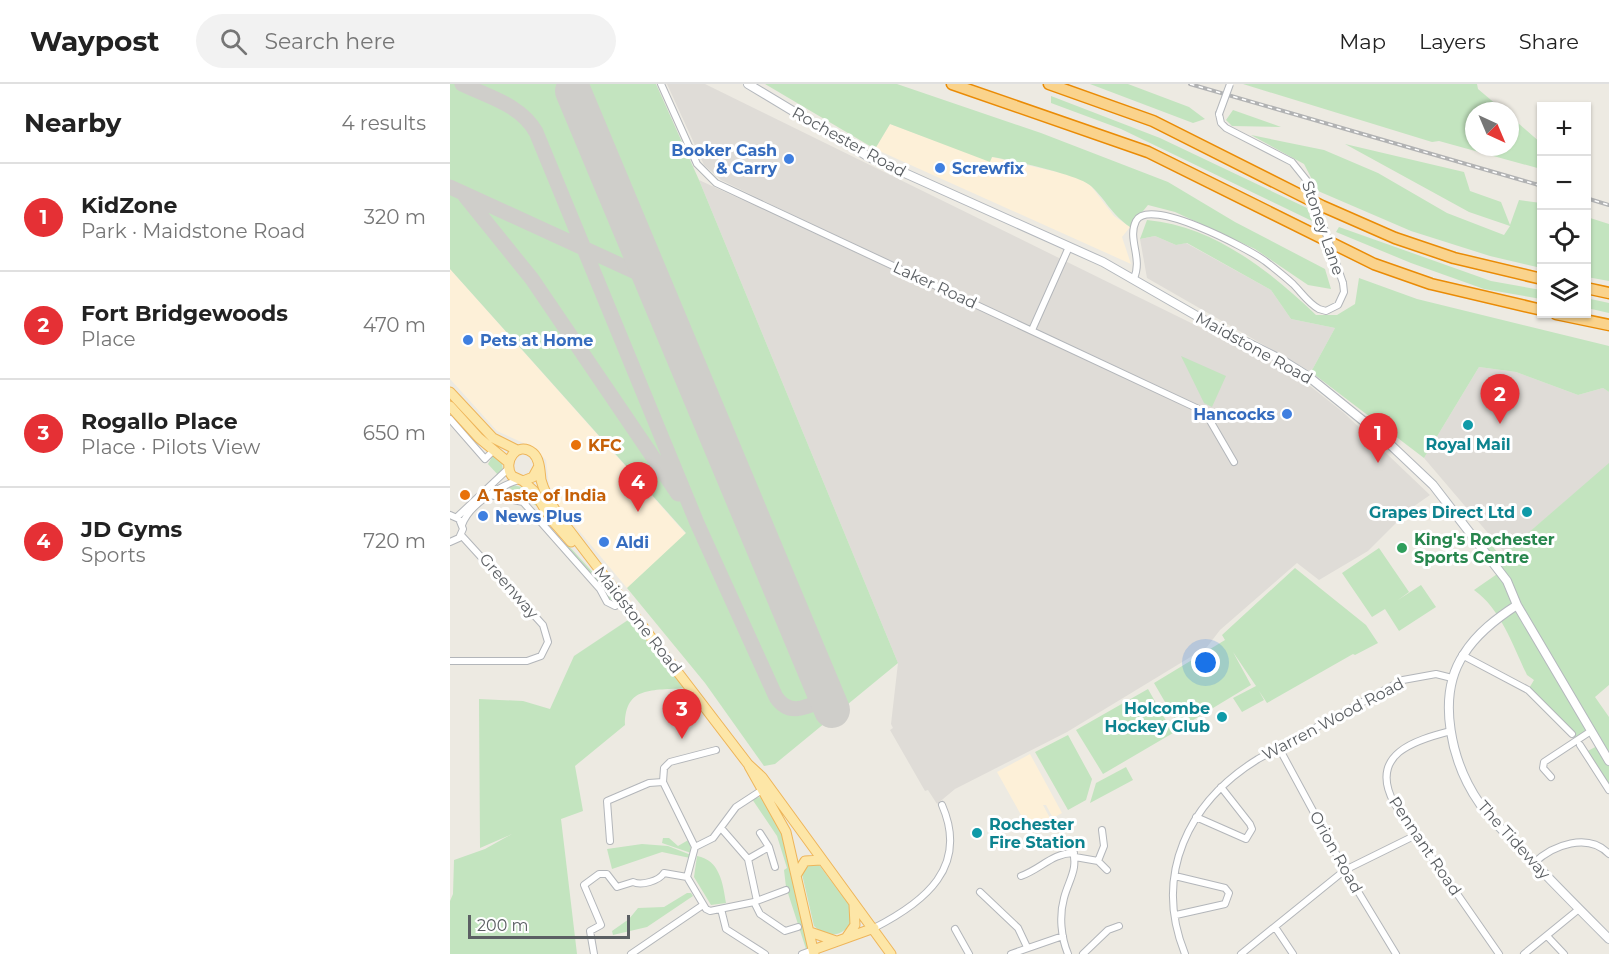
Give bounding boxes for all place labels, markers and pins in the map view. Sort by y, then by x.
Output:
place label: Booker Cash & Carry [671,141,777,178]
marker: Booker Cash & Carry [782,152,796,166]
place label: Screwfix [952,159,1025,178]
marker: Screwfix [933,161,947,175]
place label: Pets at Home [480,331,593,350]
marker: Pets at Home [461,333,475,347]
pin: 2 [1480,374,1520,424]
place label: Hancocks [1193,405,1275,424]
marker: Hancocks [1280,407,1294,421]
pin: 1 [1358,414,1398,463]
marker: Royal Mail [1461,418,1475,432]
place label: Royal Mail [1425,435,1511,454]
place label: KFC [588,436,622,455]
marker: KFC [569,438,583,452]
pin: 4 [618,462,657,512]
place label: A Taste of India [476,486,606,505]
marker: A Taste of India [458,488,472,502]
place label: Grapes Direct Ltd [1369,503,1515,522]
marker: Grapes Direct Ltd [1520,505,1534,519]
place label: News Plus [495,507,582,526]
marker: News Plus [476,509,490,523]
place label: King's Rochester Sports Centre [1414,530,1555,567]
place label: Aldi [615,533,649,552]
marker: Aldi [597,535,611,549]
marker: King's Rochester Sports Centre [1395,541,1409,555]
pin: 3 [662,690,702,739]
place label: Holcombe Hockey Club [1104,699,1210,736]
marker: Holcombe Hockey Club [1215,710,1229,724]
place label: Rochester Fire Station [989,815,1086,852]
marker: Rochester Fire Station [970,826,984,840]

